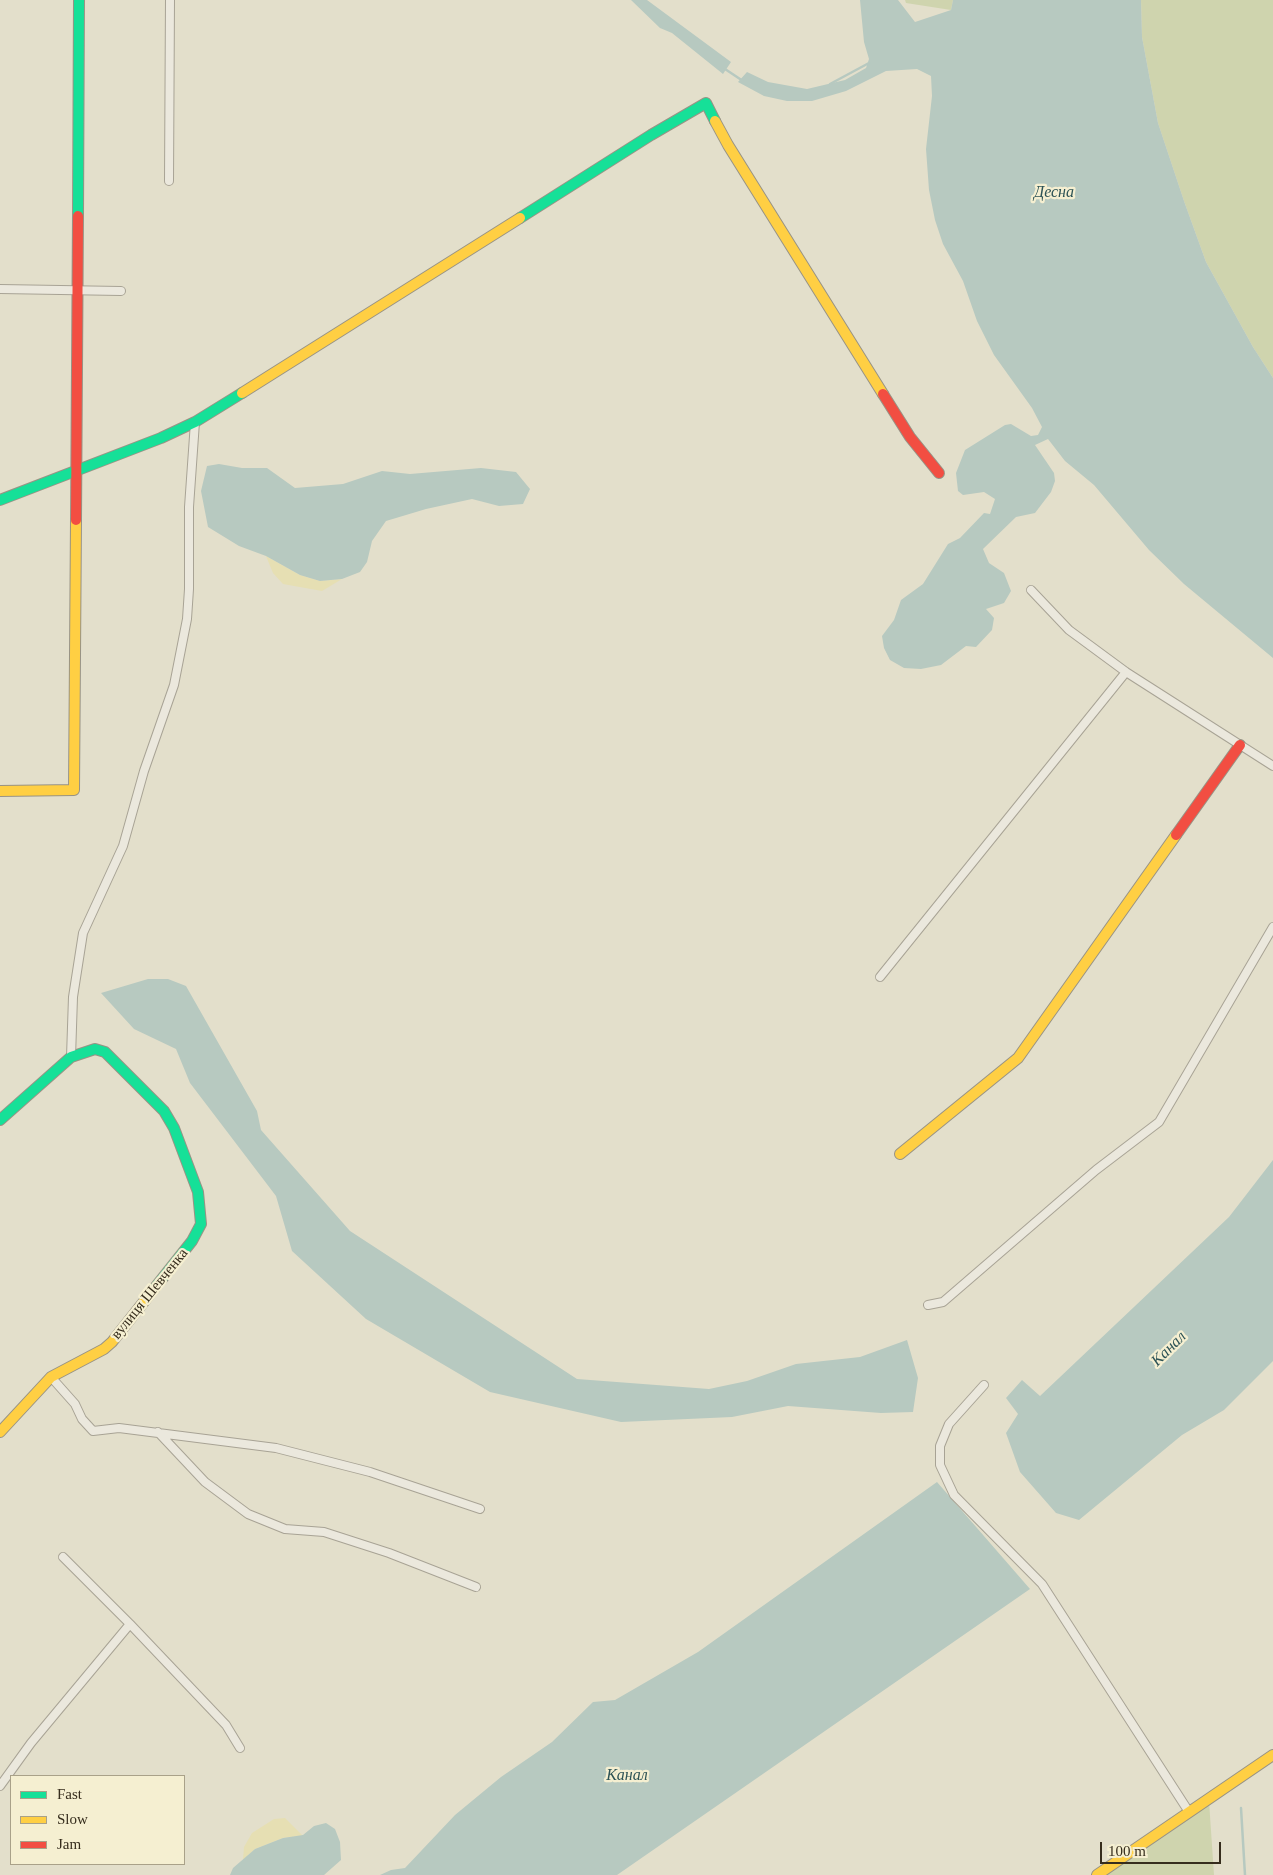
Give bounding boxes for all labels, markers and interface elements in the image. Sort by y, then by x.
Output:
water label: Десна [1034,183,1074,203]
street label: вулиця Шевченка [108,1245,192,1343]
water label: Канал [1148,1328,1190,1370]
water label: Канал [606,1766,648,1786]
legend [10,1775,185,1865]
text: Fast [57,1786,82,1802]
text: Slow [57,1811,88,1827]
scale bar [1103,1832,1224,1864]
text: Jam [57,1836,81,1852]
text: 100 m [1108,1843,1146,1859]

